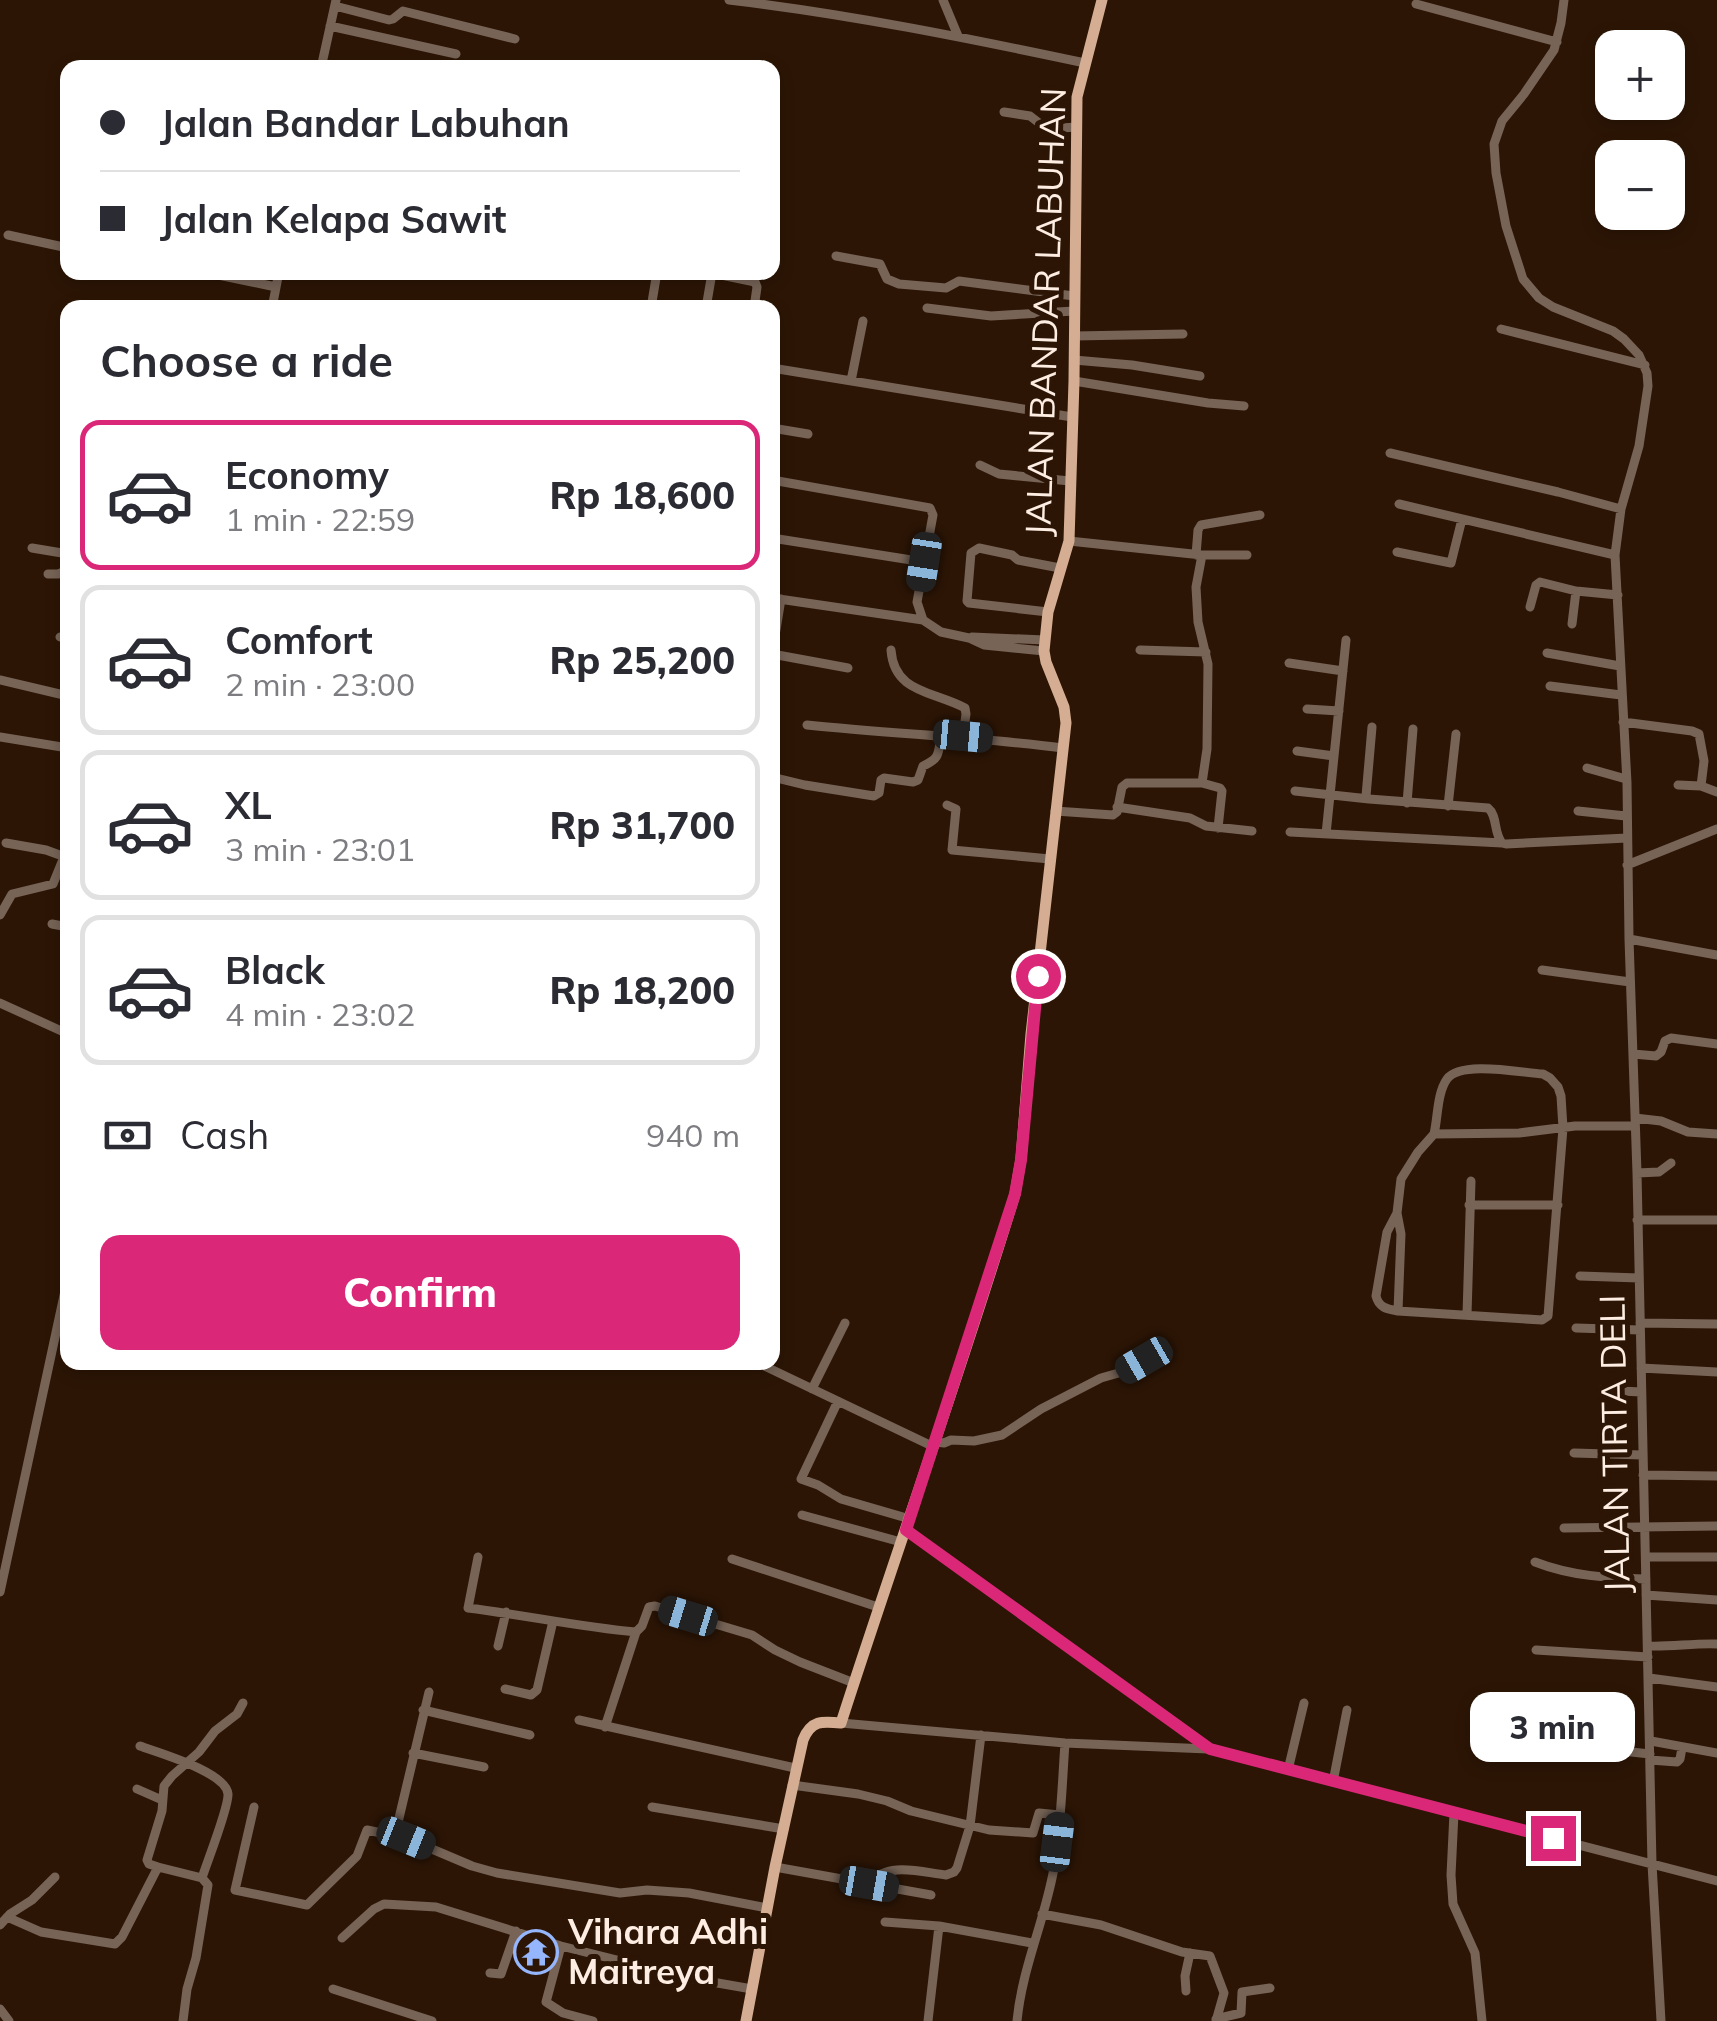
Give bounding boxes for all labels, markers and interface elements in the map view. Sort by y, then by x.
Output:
map controls [1595,30,1685,230]
button: + [1595,30,1685,120]
street label: JALAN BANDAR LABUHAN [1015,87,1075,537]
text: Jalan Bandar Labuhan [160,99,570,147]
button: − [1595,140,1685,230]
text: Jalan Kelapa Sawit [160,195,507,243]
text: Choose a ride [100,332,393,388]
icon: car [105,450,195,540]
text: Economy [225,451,389,499]
text: Rp 18,600 [549,471,735,519]
text: 1 min · 22:59 [225,499,415,539]
car [904,530,944,594]
icon: car [105,615,195,705]
text: Comfort [225,616,373,664]
text: Rp 25,200 [549,636,735,684]
text: 2 min · 23:00 [225,664,415,704]
car [932,718,994,754]
icon: car [105,780,195,870]
text: XL [225,781,272,829]
text: Rp 31,700 [549,801,735,849]
text: 3 min · 23:01 [225,829,415,869]
icon: car [105,945,195,1035]
text: Black [225,946,325,994]
route start [1016,954,1061,999]
text: Rp 18,200 [549,966,735,1014]
text: 4 min · 23:02 [225,994,415,1034]
icon: cash [100,1108,155,1163]
text: Cash [180,1111,269,1159]
text: 940 m [646,1115,740,1155]
button: Confirm [100,1235,740,1350]
street label: JALAN TIRTA DELI [1589,1294,1639,1594]
car [1111,1332,1177,1388]
car [655,1593,721,1639]
callout: 3 min [1470,1693,1636,1763]
text: 3 min [1510,1707,1595,1747]
car [1038,1810,1076,1874]
car [373,1813,439,1863]
route end [1531,1816,1576,1861]
car [837,1864,901,1904]
place label: Vihara Adhi Maitreya [567,1909,768,1993]
temple icon: Vihara Adhi Maitreya [513,1929,559,1975]

